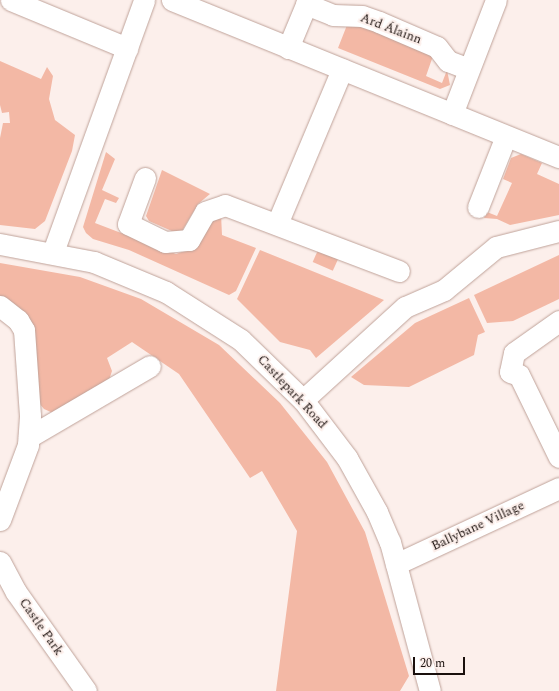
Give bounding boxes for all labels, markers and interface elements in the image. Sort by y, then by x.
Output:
street label: Ard Álainn [358,10,424,48]
street label: Castlepark Road [254,352,330,432]
street label: Ballybane Village [429,498,527,554]
street label: Castle Park [16,595,66,659]
scale bar [415,649,467,675]
text: 20 m [420,654,445,673]

